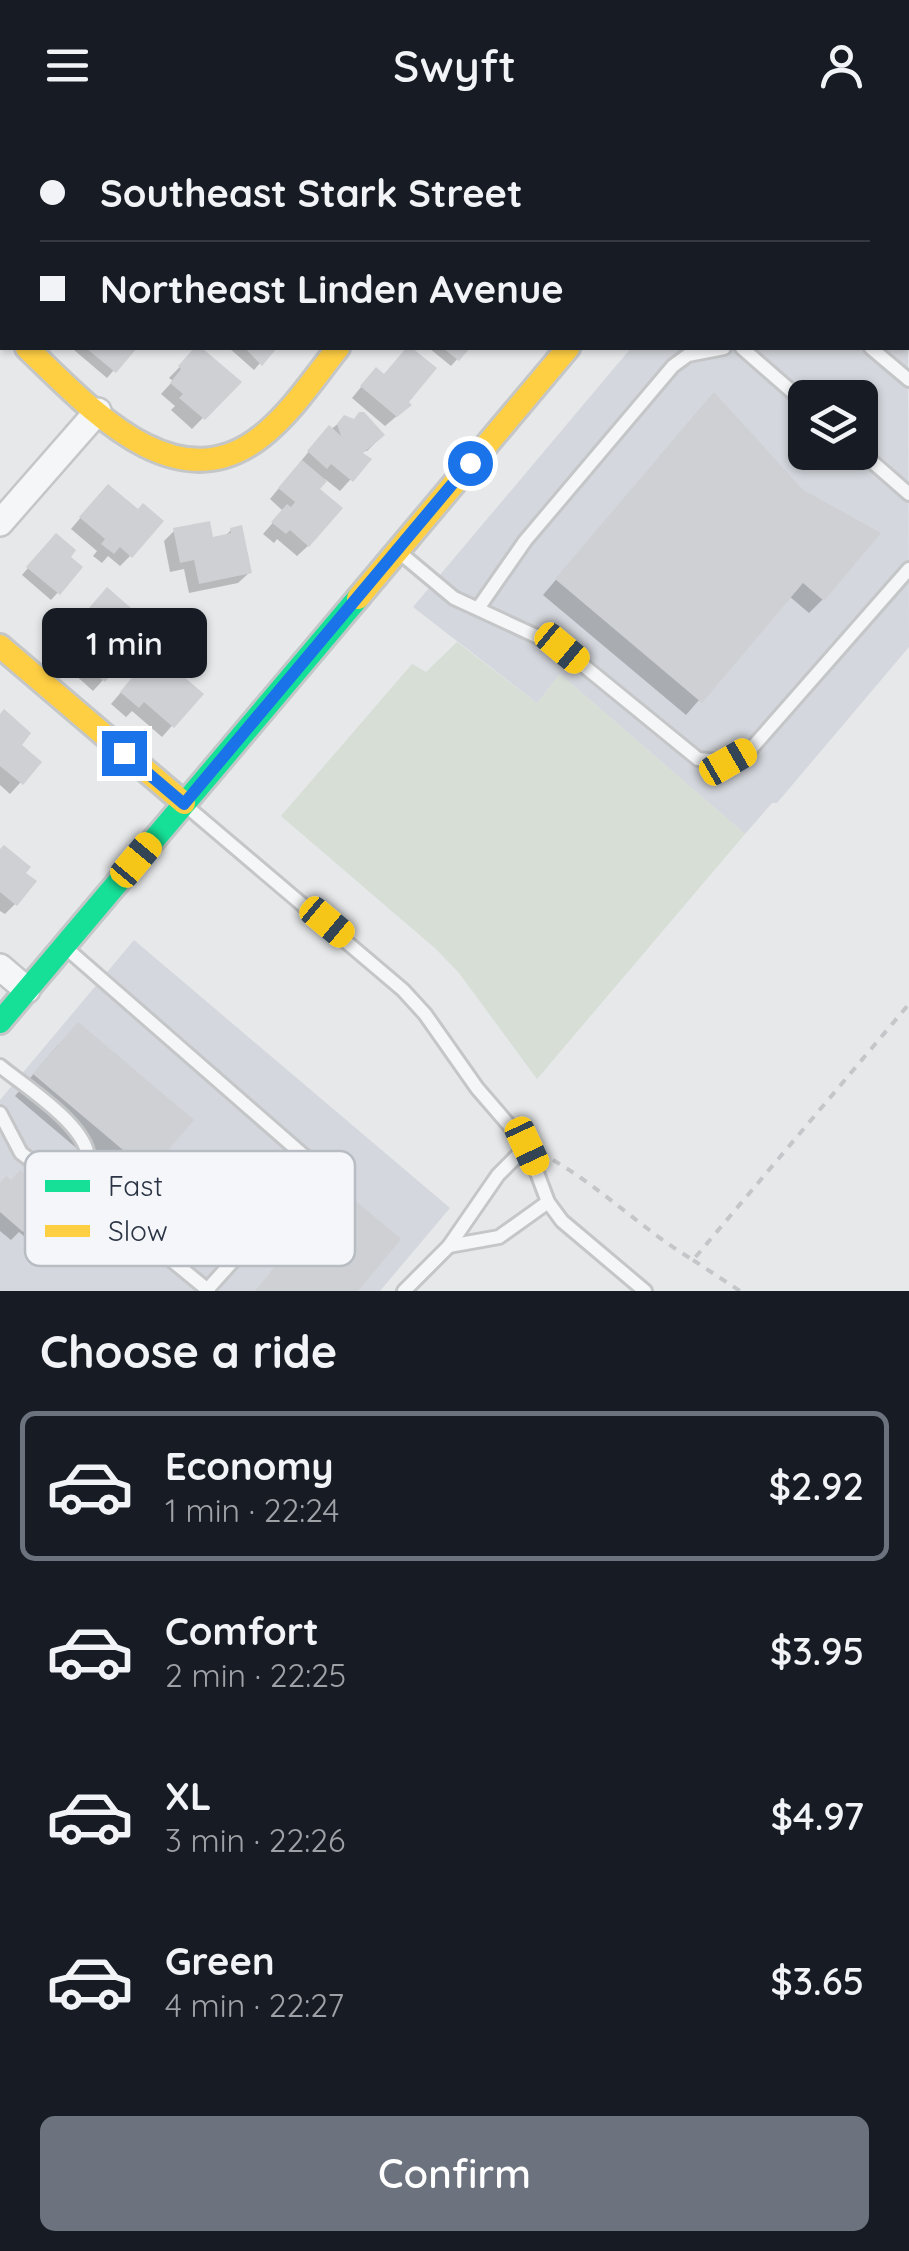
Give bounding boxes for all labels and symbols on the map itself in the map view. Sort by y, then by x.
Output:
route start [448,441,493,486]
callout: 1 min [42,608,206,678]
car [529,617,595,679]
route end [102,731,147,776]
car [695,734,761,790]
car [105,827,167,893]
car [294,891,360,953]
car [501,1112,553,1180]
legend [25,1151,355,1266]
text: Fast [108,1168,163,1203]
text: Slow [108,1213,168,1248]

